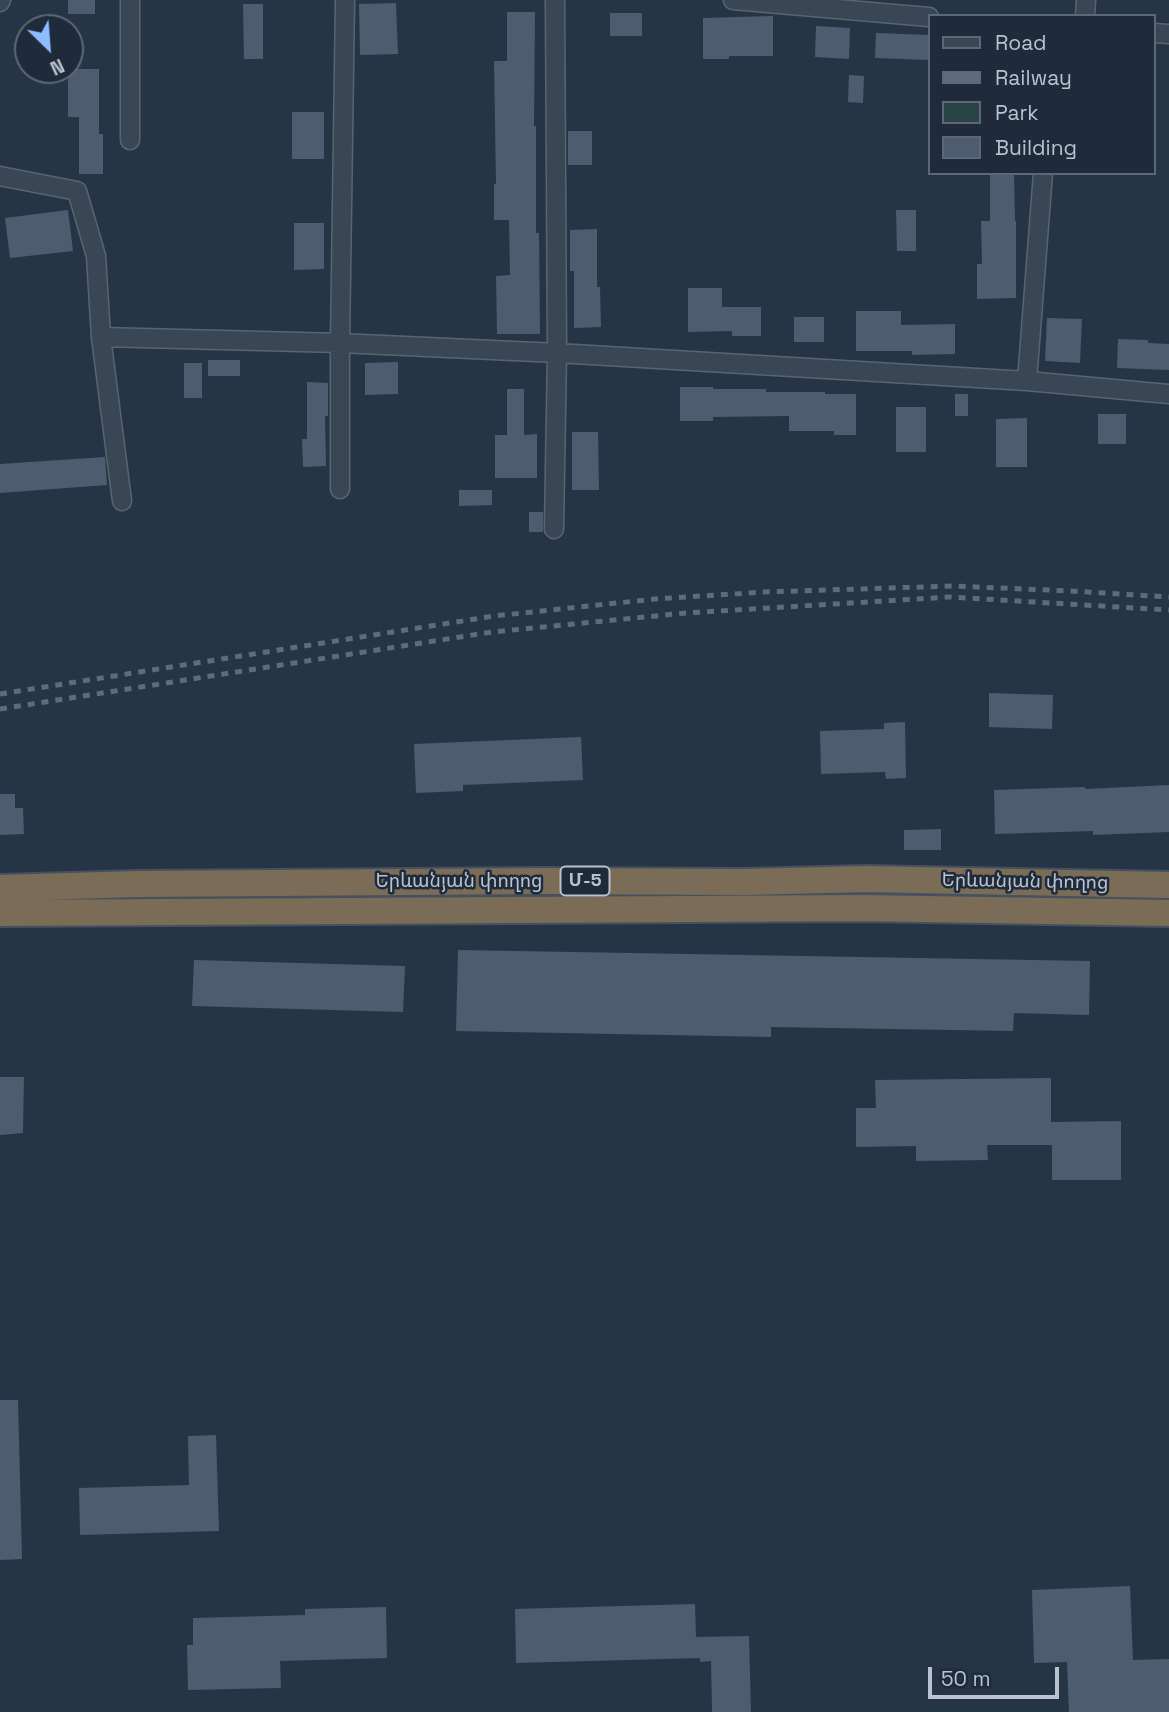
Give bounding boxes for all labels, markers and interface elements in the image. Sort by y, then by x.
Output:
north arrow [14,14,84,84]
legend [928,14,1155,175]
text: Road [995,29,1047,56]
text: N [46,53,68,81]
text: Railway [995,64,1072,91]
text: Park [995,99,1039,126]
text: Building [995,134,1077,161]
road number: Մ-5 [560,866,610,896]
street label: Երևանյան փողոց [941,869,1109,895]
street label: Երևանյան փողոց [376,871,542,893]
scale bar [931,1652,1062,1696]
text: 50 m [941,1665,991,1692]

